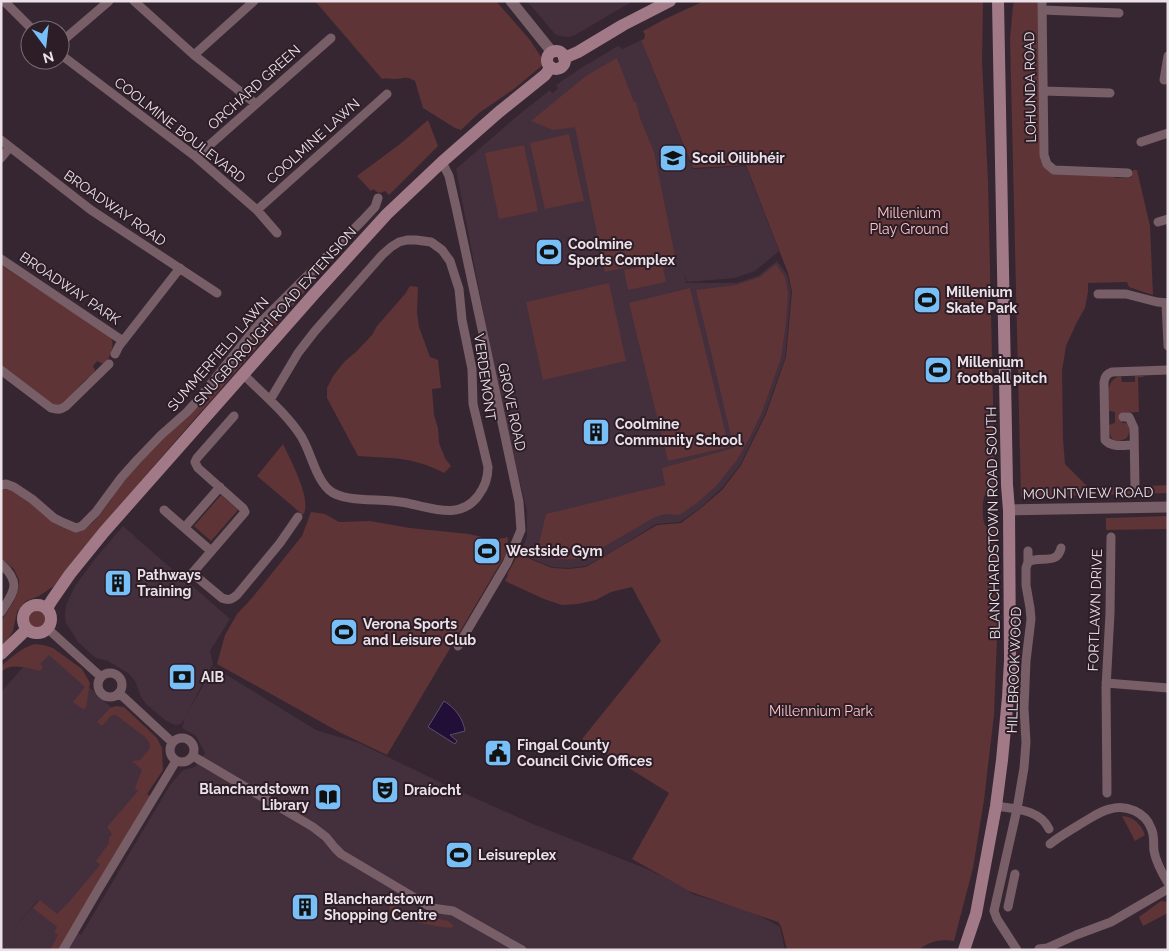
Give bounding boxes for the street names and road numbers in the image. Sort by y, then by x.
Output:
street label: LOHUNDA ROAD [1021,31,1039,143]
street label: ORCHARD GREEN [204,41,304,133]
street label: COOLMINE BOULEVARD [111,74,249,186]
street label: COOLMINE LAWN [263,95,363,187]
street label: BROADWAY ROAD [61,167,169,249]
street label: SNUGBOROUGH ROAD EXTENSION [191,223,359,409]
street label: BROADWAY PARK [17,248,123,328]
street label: SUMMERFIELD LAWN [164,294,272,414]
street label: VERDEMONT [471,332,499,422]
street label: GROVE ROAD [495,361,529,453]
street label: BLANCHARDSTOWN ROAD SOUTH [983,406,1003,640]
street label: MOUNTVIEW ROAD [1023,484,1153,502]
street label: FORTLAWN DRIVE [1085,548,1105,672]
street label: HILLBROOK WOOD [1004,606,1024,734]

